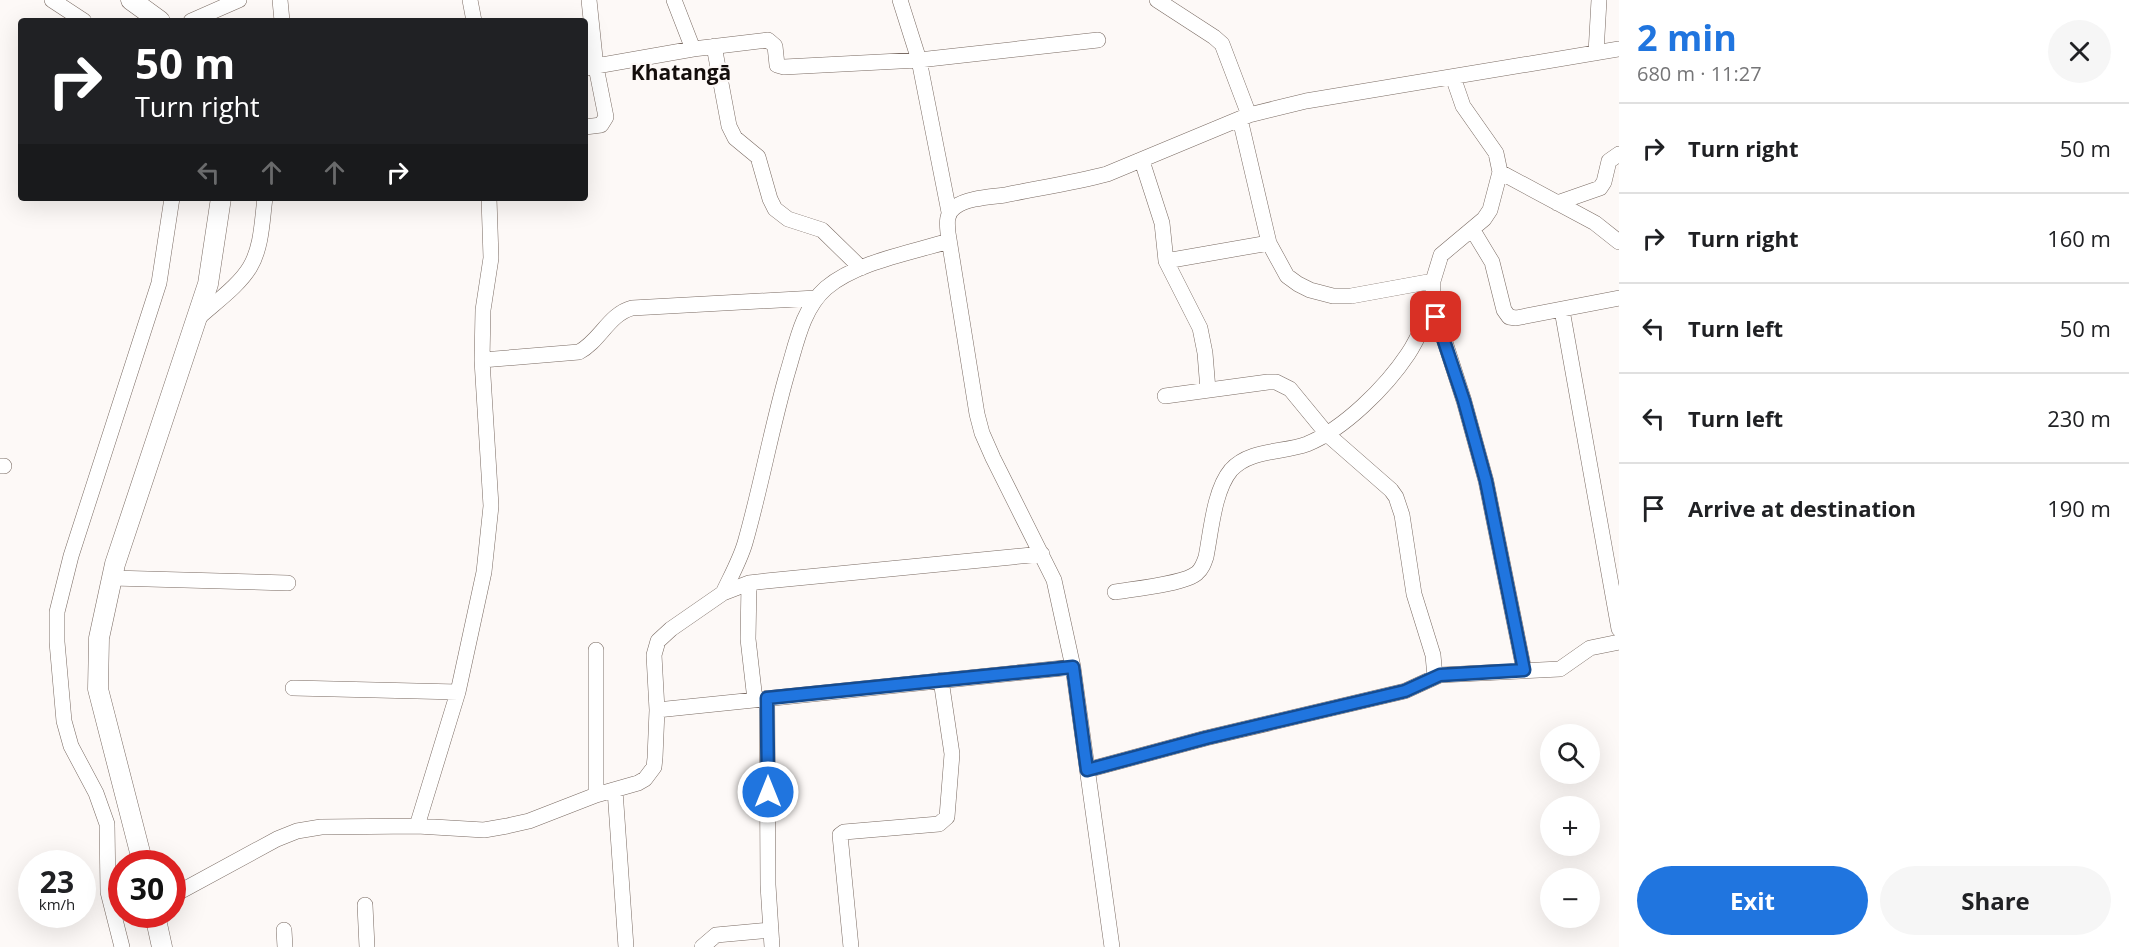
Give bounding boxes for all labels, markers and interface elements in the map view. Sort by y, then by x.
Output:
text: 2 min [1637,13,1737,62]
button: close [2048,20,2111,83]
text: 50 m [135,34,235,91]
icon: right [36,42,114,120]
district label: Khatangā [631,58,731,86]
text: 680 m · 11:27 [1637,60,1762,87]
text: Turn right [135,88,260,125]
icon: right [1637,132,1670,165]
text: Turn right [1688,133,1799,163]
text: 50 m [2060,133,2111,163]
icon: left [192,156,225,189]
icon: ahead [255,156,288,189]
icon: ahead [318,156,351,189]
icon: right [381,156,414,189]
icon: right [1637,222,1670,255]
text: Turn right [1688,223,1799,253]
text: 160 m [2047,223,2111,253]
pin [1410,291,1461,342]
icon: arrive [1419,300,1452,333]
icon: left [1637,312,1670,345]
text: Turn left [1688,313,1783,343]
text: 50 m [2060,313,2111,343]
icon: left [1637,402,1670,435]
text: Turn left [1688,403,1783,433]
text: 230 m [2047,403,2111,433]
icon: arrive [1637,492,1670,525]
text: Arrive at destination [1688,493,1916,523]
text: 190 m [2047,493,2111,523]
map controls [1540,724,1600,928]
button: search [1540,724,1600,784]
position arrow [736,760,800,824]
button: + [1540,796,1600,856]
speed limit sign: 30 [108,850,186,928]
text: 23 [40,861,74,902]
button: Exit [1637,866,1868,935]
button: Share [1880,866,2111,935]
button: − [1540,868,1600,928]
text: km/h [39,894,75,914]

